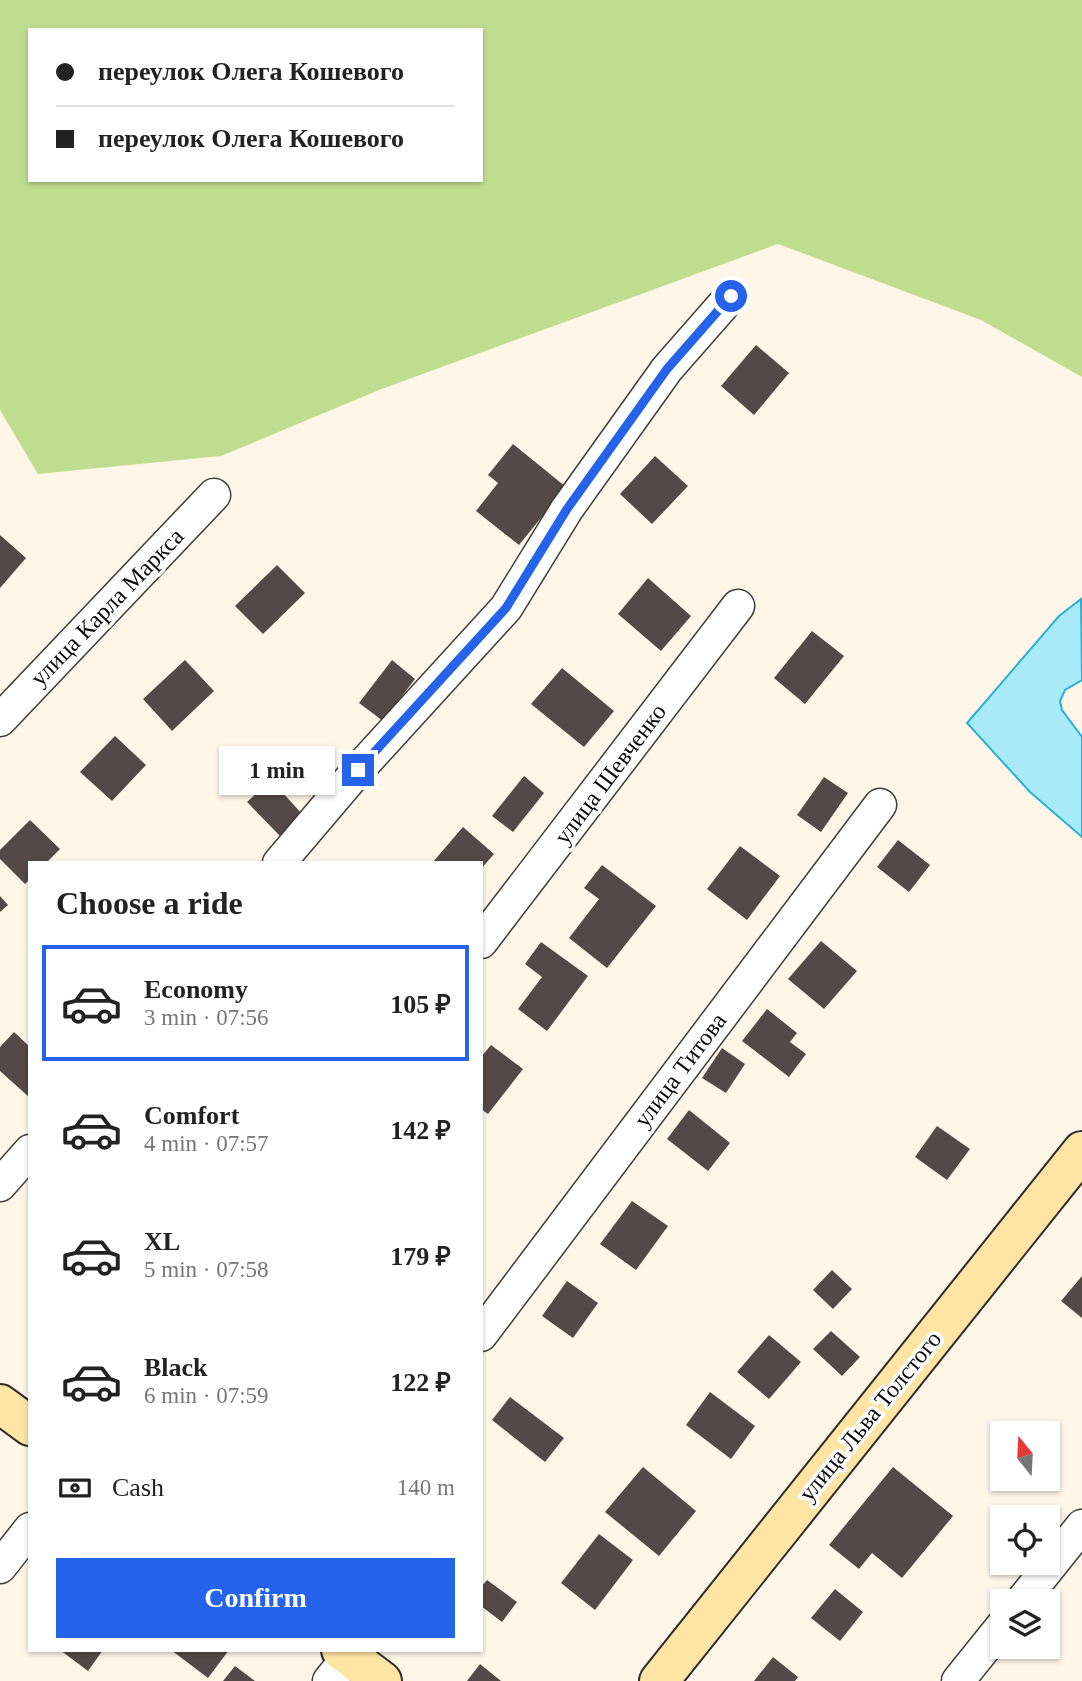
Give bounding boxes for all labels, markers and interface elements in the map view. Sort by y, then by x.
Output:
text: переулок Олега Кошевого [98,57,404,86]
text: переулок Олега Кошевого [98,124,404,153]
route start [715,280,747,312]
street label: улица Карла Маркса [25,523,189,691]
street label: улица Шевченко [549,699,671,849]
callout: 1 min [218,746,334,794]
route end [342,754,374,786]
text: 1 min [249,758,305,783]
text: Choose a ride [56,885,243,921]
icon: car [60,972,123,1035]
text: Economy [144,975,248,1004]
text: 105 ₽ [390,990,451,1019]
text: 3 min · 07:56 [144,1005,269,1030]
street label: улица Титова [629,1008,732,1132]
icon: car [60,1098,123,1161]
text: Comfort [144,1101,239,1130]
text: 142 ₽ [390,1116,451,1145]
text: 4 min · 07:57 [144,1131,269,1156]
icon: car [60,1224,123,1287]
text: XL [144,1227,180,1256]
text: 179 ₽ [390,1242,451,1271]
text: 5 min · 07:58 [144,1257,269,1282]
street label: улица Льва Толстого [794,1326,946,1506]
icon: car [60,1350,123,1413]
text: Black [144,1353,208,1382]
text: 122 ₽ [390,1368,451,1397]
text: 6 min · 07:59 [144,1383,269,1408]
north arrow [990,1421,1060,1491]
map controls [990,1421,1060,1659]
icon: cash [56,1469,94,1507]
text: Cash [112,1473,164,1502]
text: 140 m [397,1475,455,1500]
button: locate [990,1505,1060,1575]
button: Confirm [56,1558,455,1638]
button: layers [990,1589,1060,1659]

